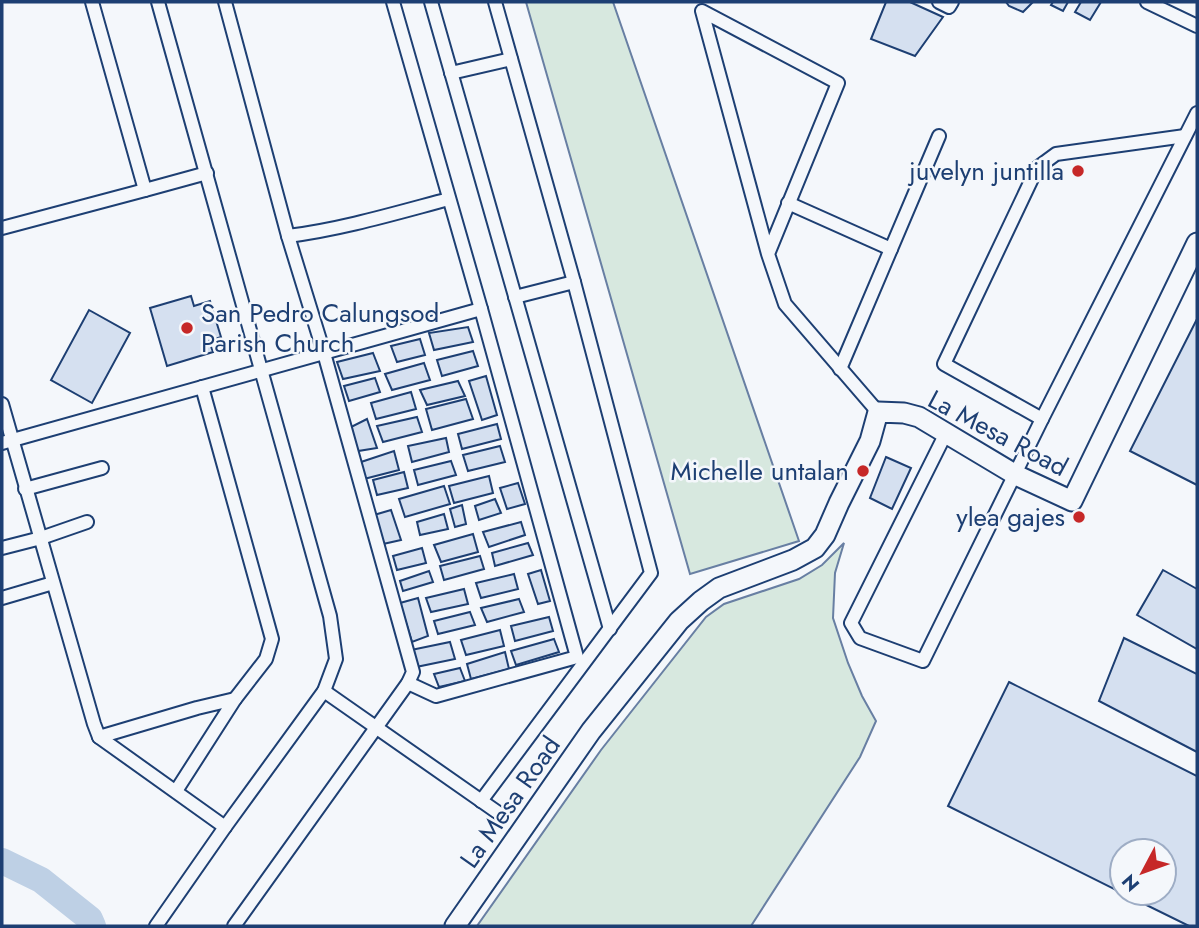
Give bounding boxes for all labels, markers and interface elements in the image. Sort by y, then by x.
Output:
place label: juvelyn juntilla [907,152,1064,190]
marker: juvelyn juntilla [1070,163,1086,179]
place label: San Pedro Calungsod Parish Church [201,294,439,362]
marker: San Pedro Calungsod Parish Church [179,320,195,336]
street label: La Mesa Road [921,380,1075,486]
place label: Michelle untalan [670,452,849,490]
marker: Michelle untalan [855,463,871,479]
place label: ylea gajes [956,498,1065,536]
marker: ylea gajes [1071,509,1087,525]
street label: La Mesa Road [450,728,570,876]
north arrow [1108,837,1178,907]
text: N [1115,868,1146,897]

